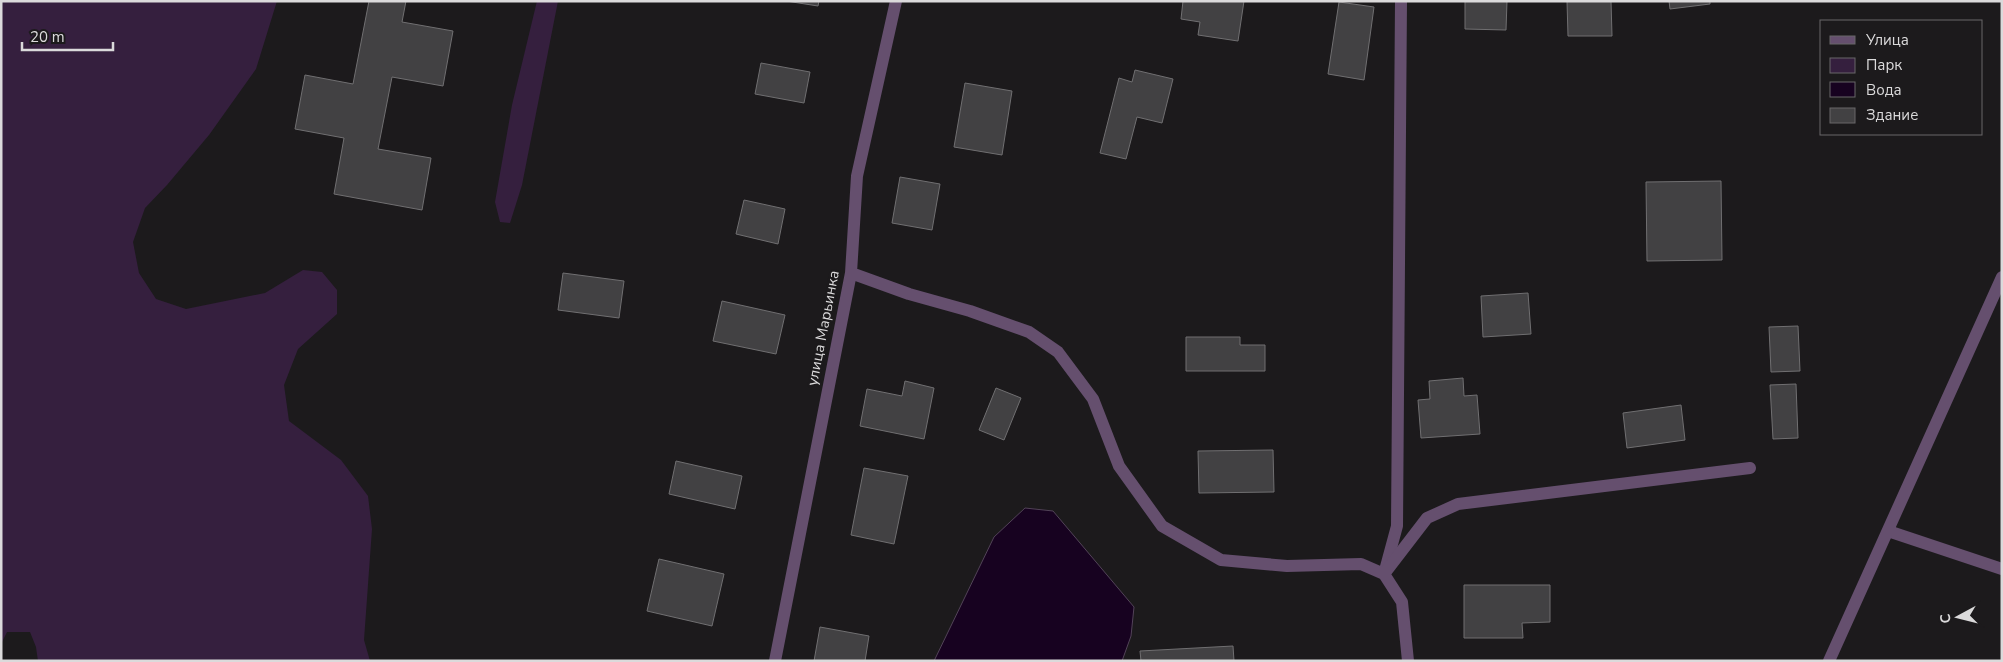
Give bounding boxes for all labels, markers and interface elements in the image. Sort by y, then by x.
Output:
scale bar [22,20,114,52]
legend [1820,20,1983,135]
text: 20 m [30,27,65,47]
text: Улица [1865,30,1909,50]
text: Парк [1866,55,1902,75]
text: Вода [1866,80,1902,100]
text: Здание [1866,105,1918,125]
street label: улица Марьинка [802,269,844,387]
north arrow [1933,592,1983,642]
text: С [1936,612,1956,624]

